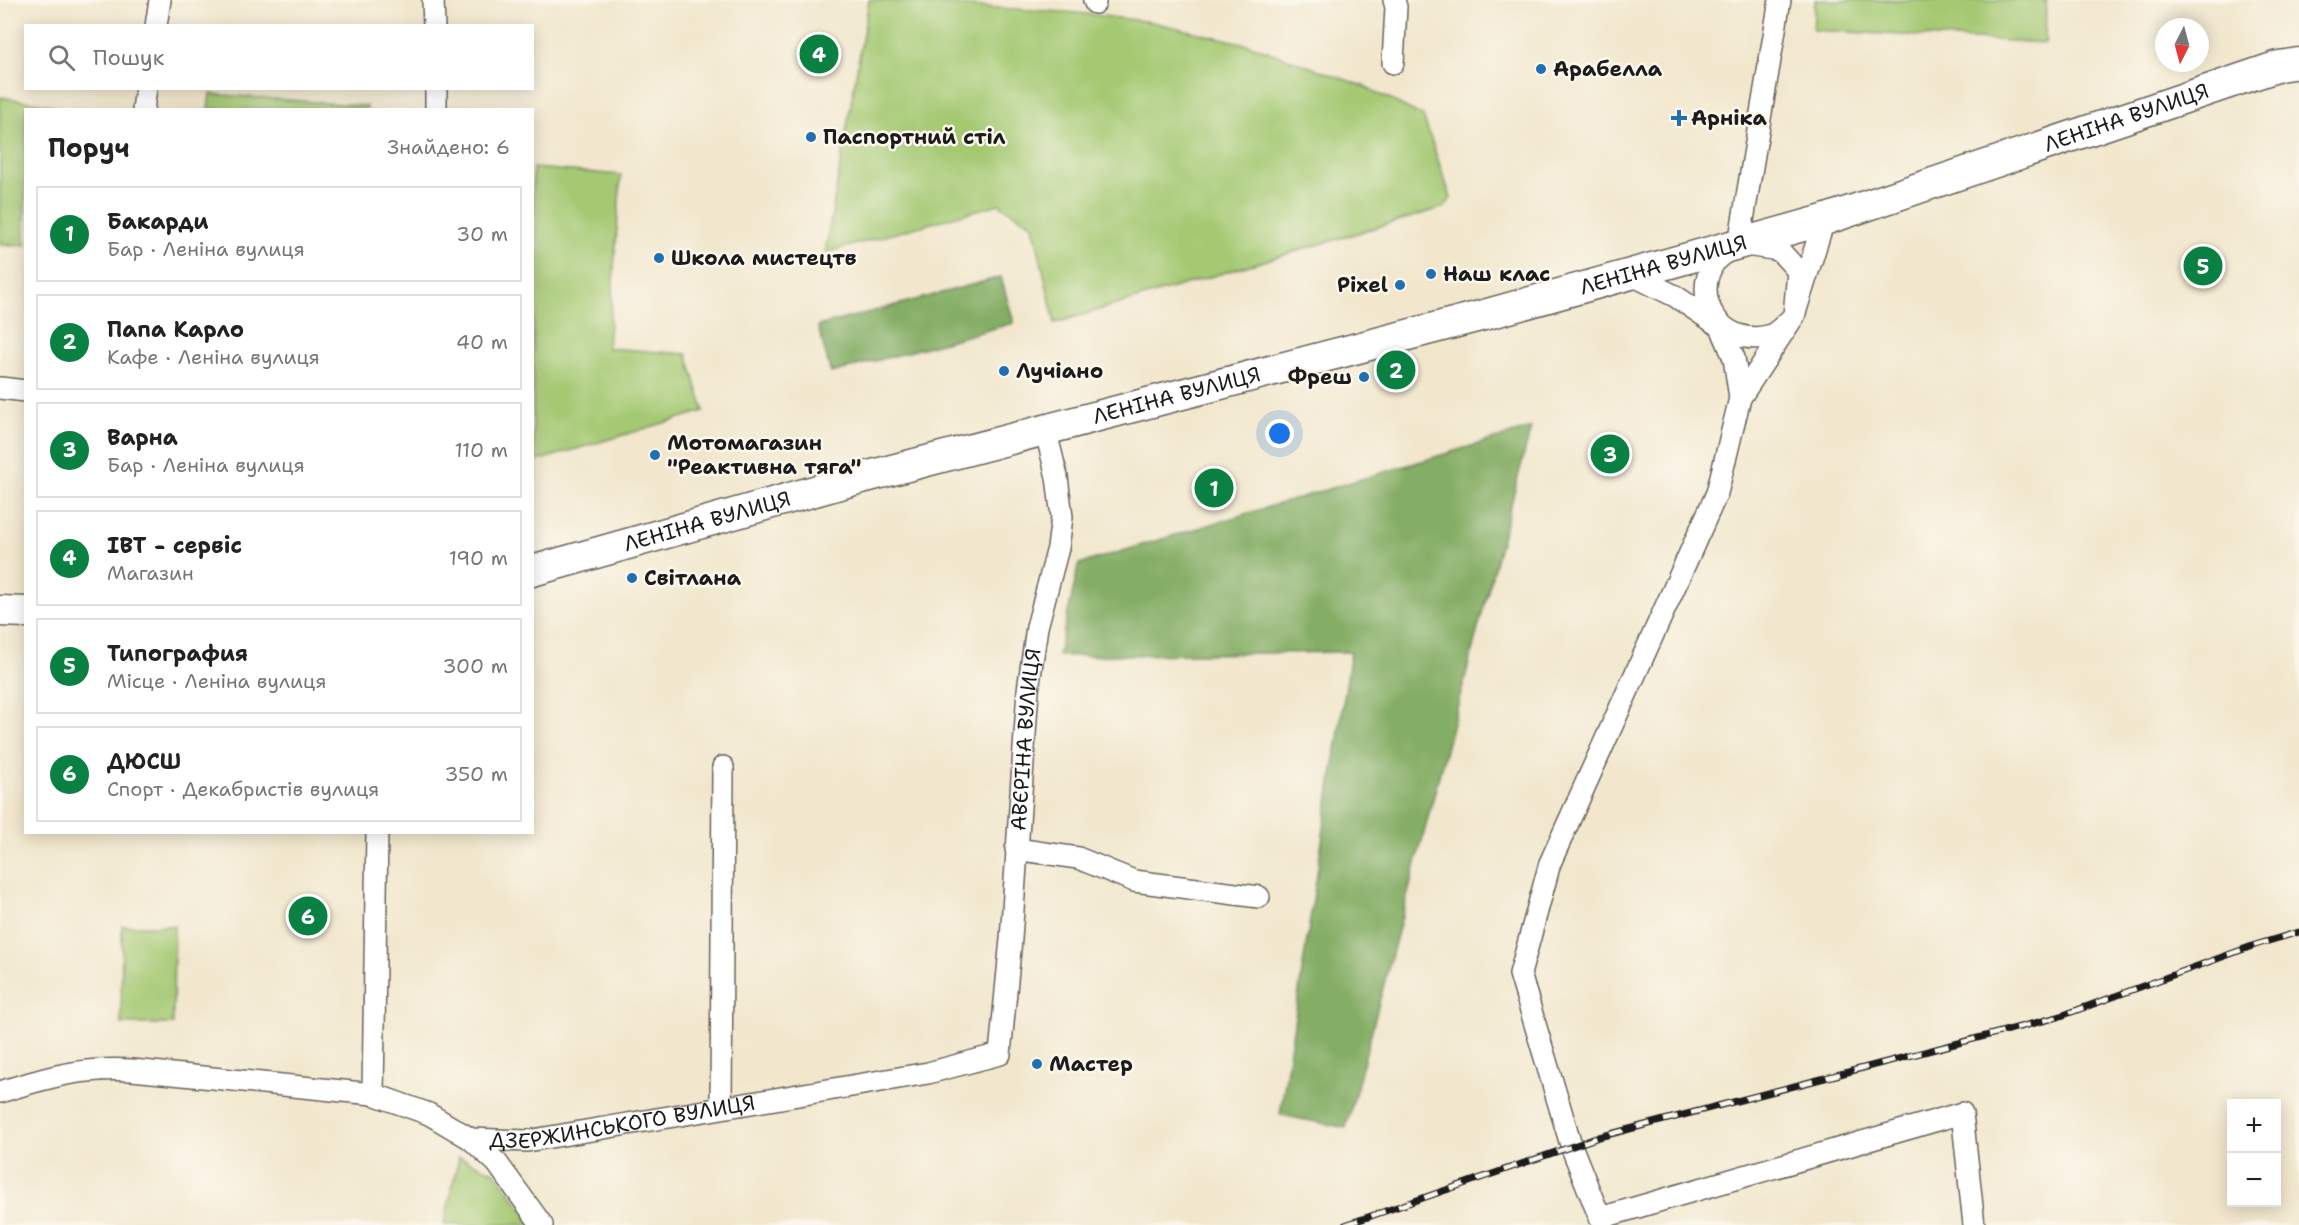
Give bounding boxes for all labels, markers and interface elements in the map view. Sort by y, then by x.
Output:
north arrow [2155,18,2209,72]
search box [24,24,534,90]
pin: 4 [800,32,838,76]
icon: search [45,41,78,74]
text: Пошук [93,43,164,72]
place label: Арабелла [1553,55,1663,83]
marker: Арабелла [1534,62,1548,76]
street label: ЛЕНІНА ВУЛИЦЯ [2040,77,2212,159]
place label: Арніка [1691,104,1768,132]
marker: Арніка [1672,111,1686,125]
place label: Паспортний стіл [823,123,1006,151]
text: Поруч [48,130,130,165]
marker: Паспортний стіл [804,130,818,144]
text: Знайдено: 6 [387,134,510,160]
text: Бакарди [107,207,209,236]
text: 1 [65,221,74,247]
text: 30 m [456,221,508,247]
street label: ЛЕНІНА ВУЛИЦЯ [1577,228,1750,302]
text: Бар · Леніна вулиця [107,236,305,262]
place label: Школа мистецтв [671,244,857,272]
pin: 5 [2184,244,2222,288]
marker: Школа мистецтв [652,251,666,265]
place label: Наш клас [1443,260,1550,288]
marker: Наш клас [1424,267,1438,281]
place label: Pixel [1337,271,1388,299]
marker: Pixel [1393,278,1407,292]
text: Папа Карло [107,315,244,344]
text: 2 [63,329,77,355]
text: 40 m [456,329,508,355]
text: Кафе · Леніна вулиця [107,344,320,370]
pin: 2 [1376,348,1416,392]
place label: Лучіано [1016,357,1103,385]
street label: ЛЕНІНА ВУЛИЦЯ [1090,360,1263,431]
place label: Фреш [1288,363,1352,391]
marker: Лучіано [997,364,1011,378]
marker: Фреш [1357,370,1371,384]
your location [1265,419,1294,448]
text: Варна [107,423,178,452]
place label: Мотомагазин "Реактивна тяга" [667,429,861,481]
pin: 3 [1590,432,1630,476]
text: 3 [63,437,77,463]
text: 110 m [454,437,508,463]
marker: Мотомагазин "Реактивна тяга" [648,448,662,462]
text: Бар · Леніна вулиця [107,452,305,478]
pin: 1 [1194,466,1234,510]
street label: ЛЕНІНА ВУЛИЦЯ [620,485,794,558]
text: ІВТ - сервіс [107,531,242,560]
text: 4 [63,545,77,571]
text: 190 m [449,545,508,571]
text: Магазин [107,560,194,586]
place label: Світлана [644,564,742,592]
marker: Світлана [625,571,639,585]
text: Типография [107,639,248,668]
street label: АВЄРІНА ВУЛИЦЯ [1004,646,1048,832]
text: 5 [63,653,76,679]
text: 300 m [442,653,508,679]
text: Місце · Леніна вулиця [107,668,326,694]
text: ДЮСШ [107,747,181,776]
text: 6 [63,761,77,787]
text: 350 m [444,761,508,787]
text: Спорт · Декабристів вулиця [107,776,379,802]
pin: 6 [288,894,328,938]
place label: Мастер [1049,1050,1133,1078]
marker: Мастер [1030,1057,1044,1071]
street label: ДЗЕРЖИНСЬКОГО ВУЛИЦЯ [489,1089,757,1155]
map controls [2227,1099,2281,1207]
button: + [2227,1099,2281,1153]
button: − [2227,1153,2281,1207]

